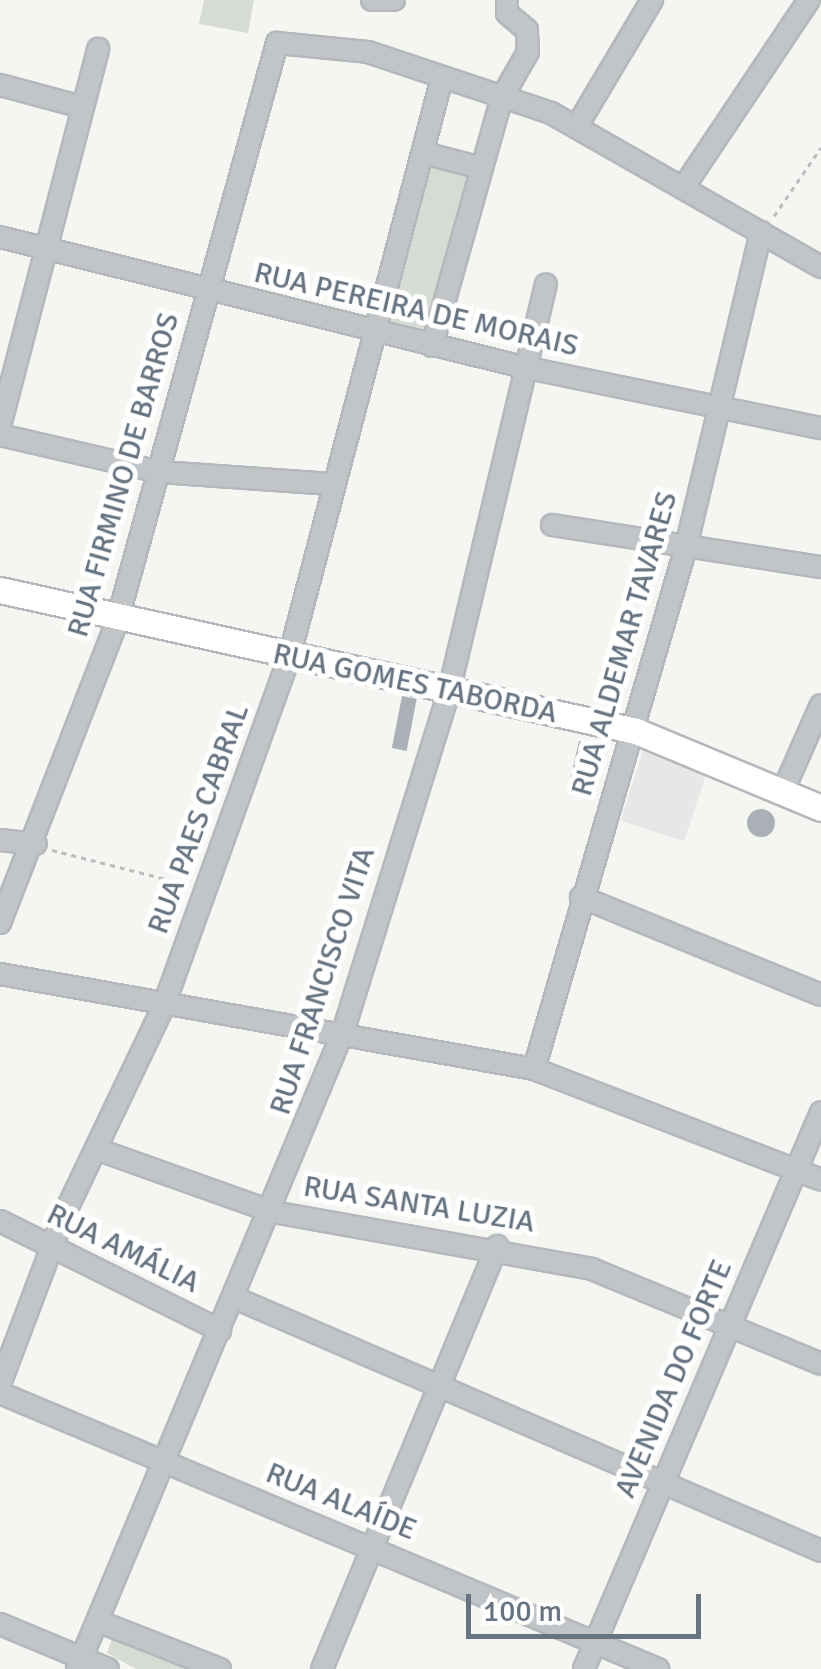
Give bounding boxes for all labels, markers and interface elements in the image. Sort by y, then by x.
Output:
street label: RUA PEREIRA DE MORAIS [250,255,582,365]
street label: RUA FIRMINO DE BARROS [60,309,188,641]
street label: RUA ALDEMAR TAVARES [564,488,686,800]
street label: RUA GOMES TABORDA [269,636,561,732]
street label: RUA PAES CABRAL [141,699,257,939]
street label: RUA FRANCISCO VITA [263,843,383,1119]
street label: RUA SANTA LUZIA [301,1169,537,1241]
street label: RUA AMÁLIA [41,1197,205,1301]
street label: AVENIDA DO FORTE [608,1255,740,1503]
street label: RUA ALAÍDE [260,1455,422,1549]
scale bar [471,1574,706,1636]
text: 100 m [483,1593,562,1630]

